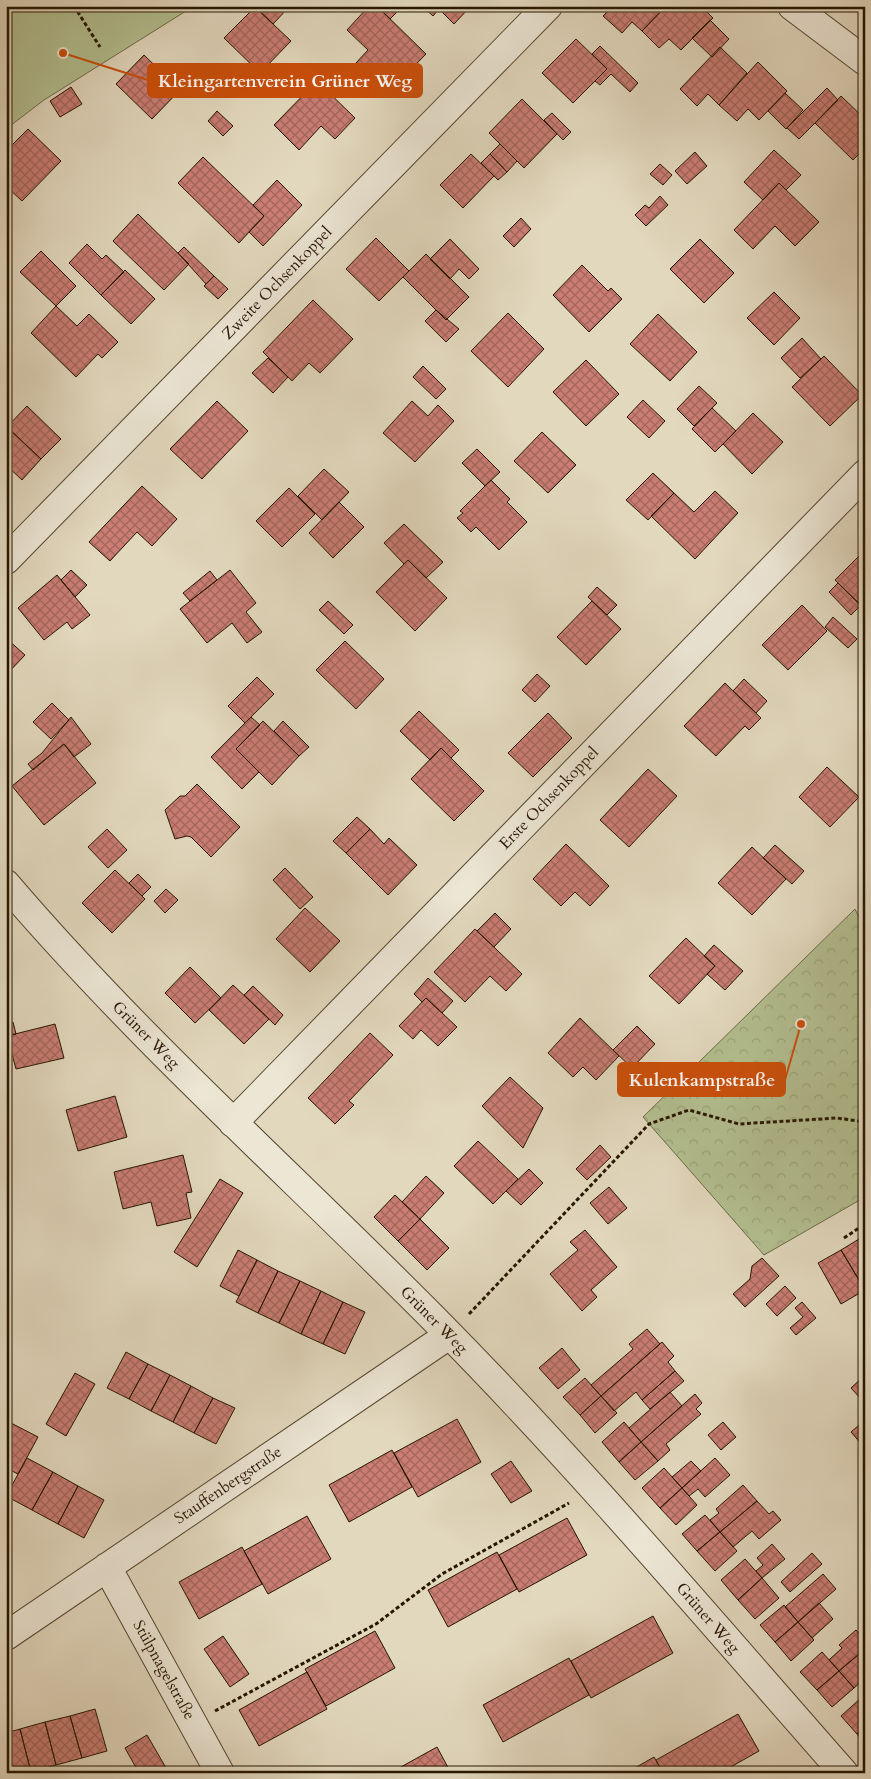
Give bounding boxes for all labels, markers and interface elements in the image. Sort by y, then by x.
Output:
callout: Kleingartenverein Grüner Weg [148,64,422,97]
text: Kleingartenverein Grüner Weg [158,69,412,94]
street label: Zweite Ochsenkoppel [217,221,337,345]
street label: Erste Ochsenkoppel [494,742,604,854]
street label: Grüner Weg [107,996,185,1074]
callout: Kulenkampstraße [618,1063,785,1096]
text: Kulenkampstraße [629,1068,775,1093]
street label: Grüner Weg [395,1281,473,1359]
street label: Stauffenbergstraße [170,1441,286,1529]
street label: Grüner Weg [671,1578,745,1658]
street label: Stülpnagelstraße [128,1616,200,1724]

